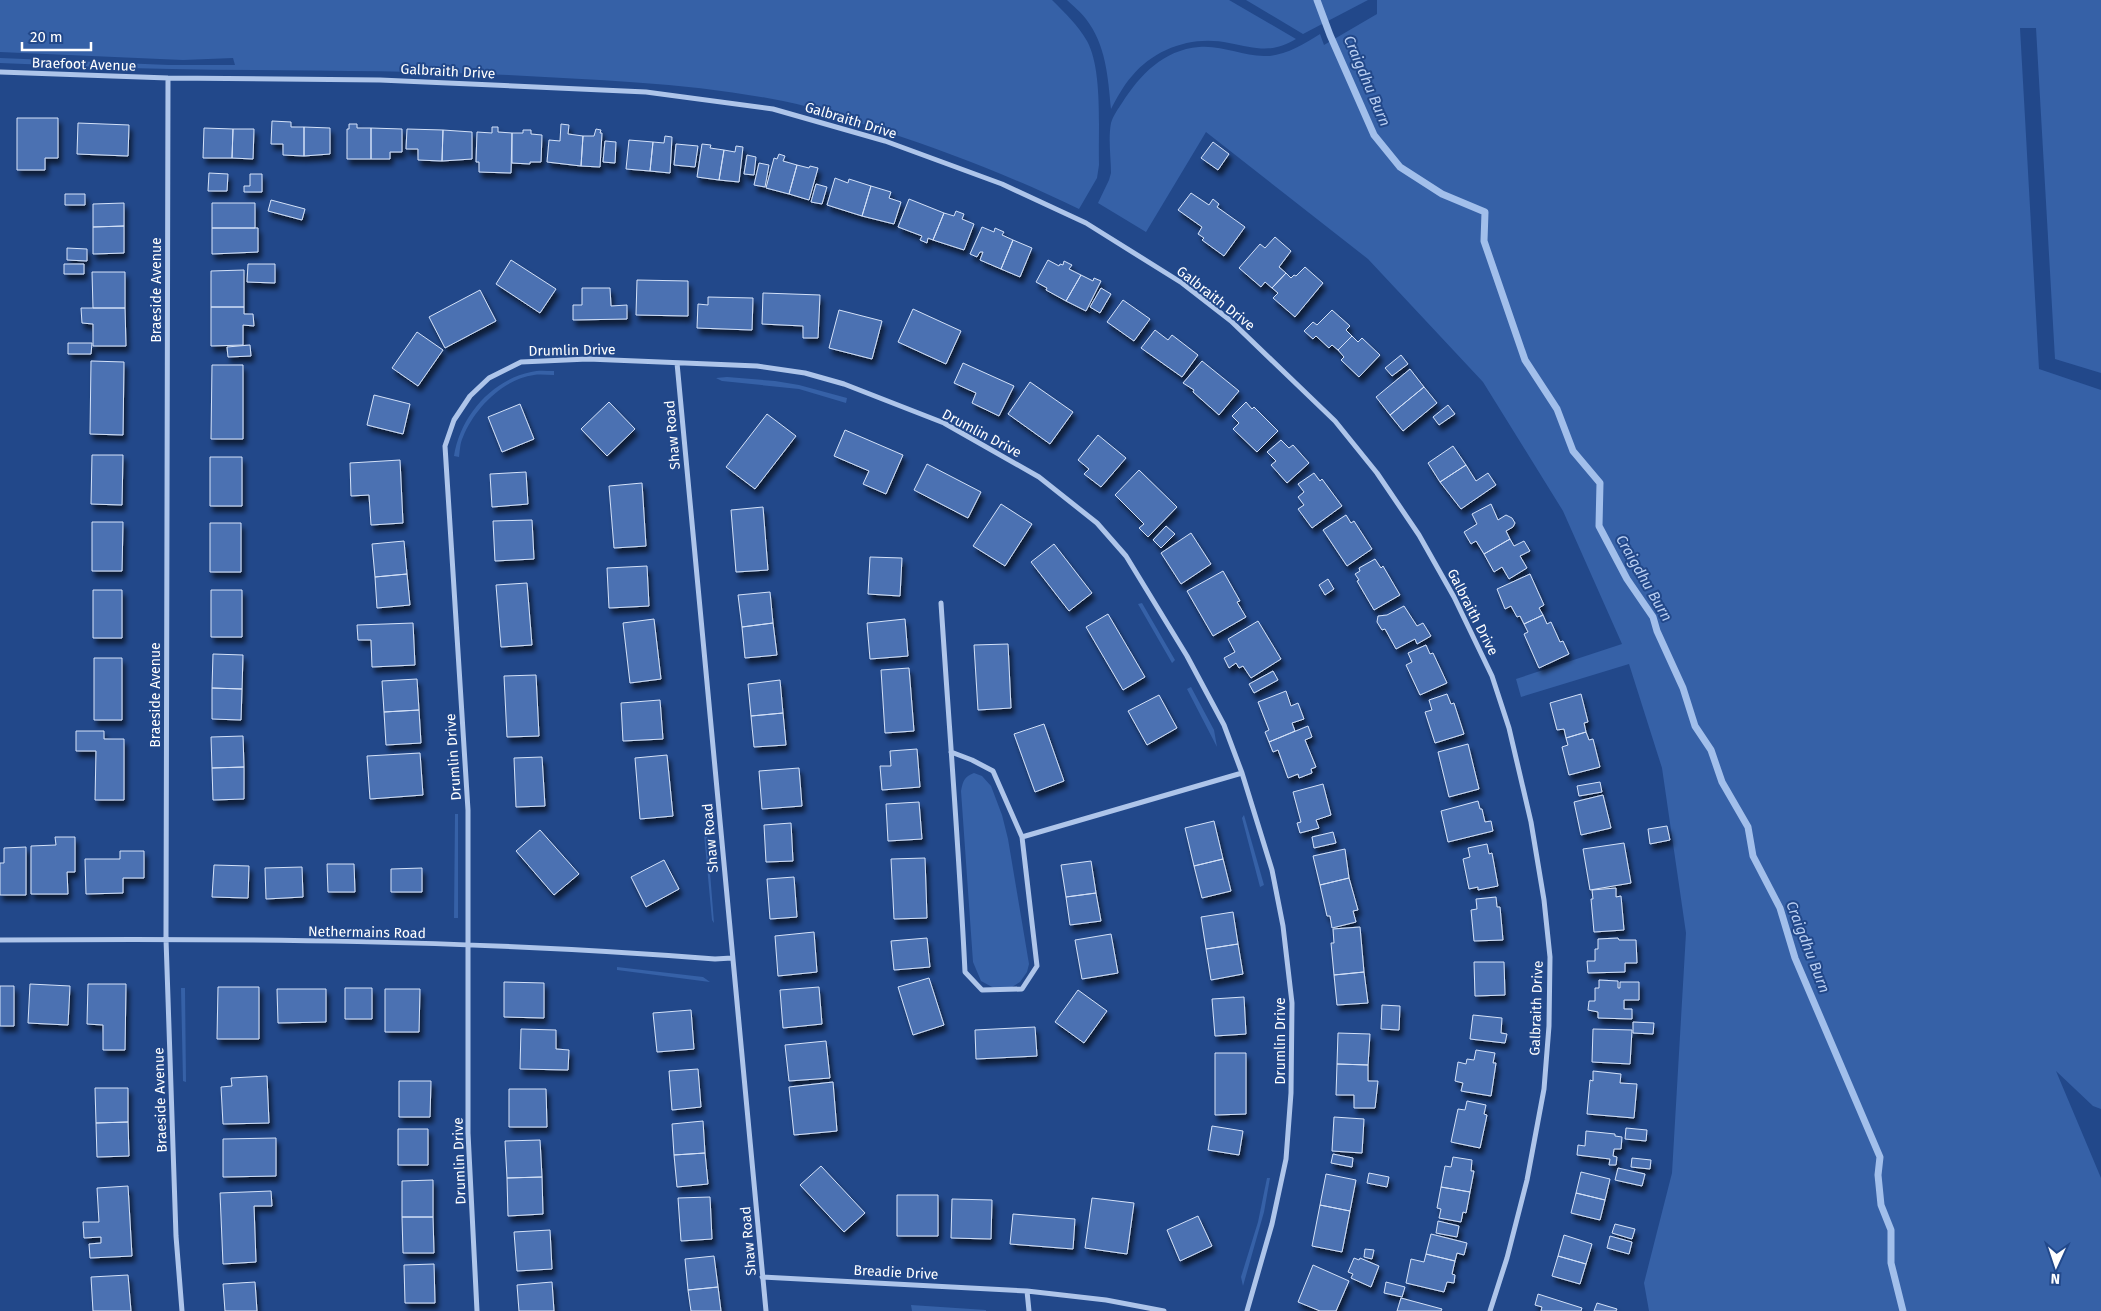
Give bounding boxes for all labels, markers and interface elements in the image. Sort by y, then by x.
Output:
scale bar [22,20,91,52]
text: 20 m [30,28,63,46]
water label: Craigdhu Burn [1340,33,1394,129]
street label: Braefoot Avenue [31,54,137,75]
street label: Galbraith Drive [400,61,496,82]
street label: Galbraith Drive [803,98,899,142]
street label: Braeside Avenue [148,237,165,343]
street label: Galbraith Drive [1173,262,1258,334]
street label: Drumlin Drive [528,341,616,360]
street label: Shaw Road [661,400,684,470]
street label: Drumlin Drive [939,405,1024,461]
water label: Craigdhu Burn [1612,532,1676,624]
street label: Galbraith Drive [1443,566,1502,658]
street label: Braeside Avenue [147,642,164,748]
street label: Drumlin Drive [442,713,465,801]
street label: Shaw Road [699,803,722,873]
water label: Craigdhu Burn [1782,899,1834,995]
street label: Nethermains Road [308,923,426,942]
street label: Galbraith Drive [1526,960,1547,1056]
street label: Drumlin Drive [1272,997,1289,1085]
street label: Braeside Avenue [150,1047,171,1153]
street label: Drumlin Drive [449,1117,470,1205]
street label: Shaw Road [737,1206,760,1276]
north arrow [2031,1241,2081,1291]
street label: Breadie Drive [853,1262,939,1283]
text: N [2050,1270,2060,1287]

